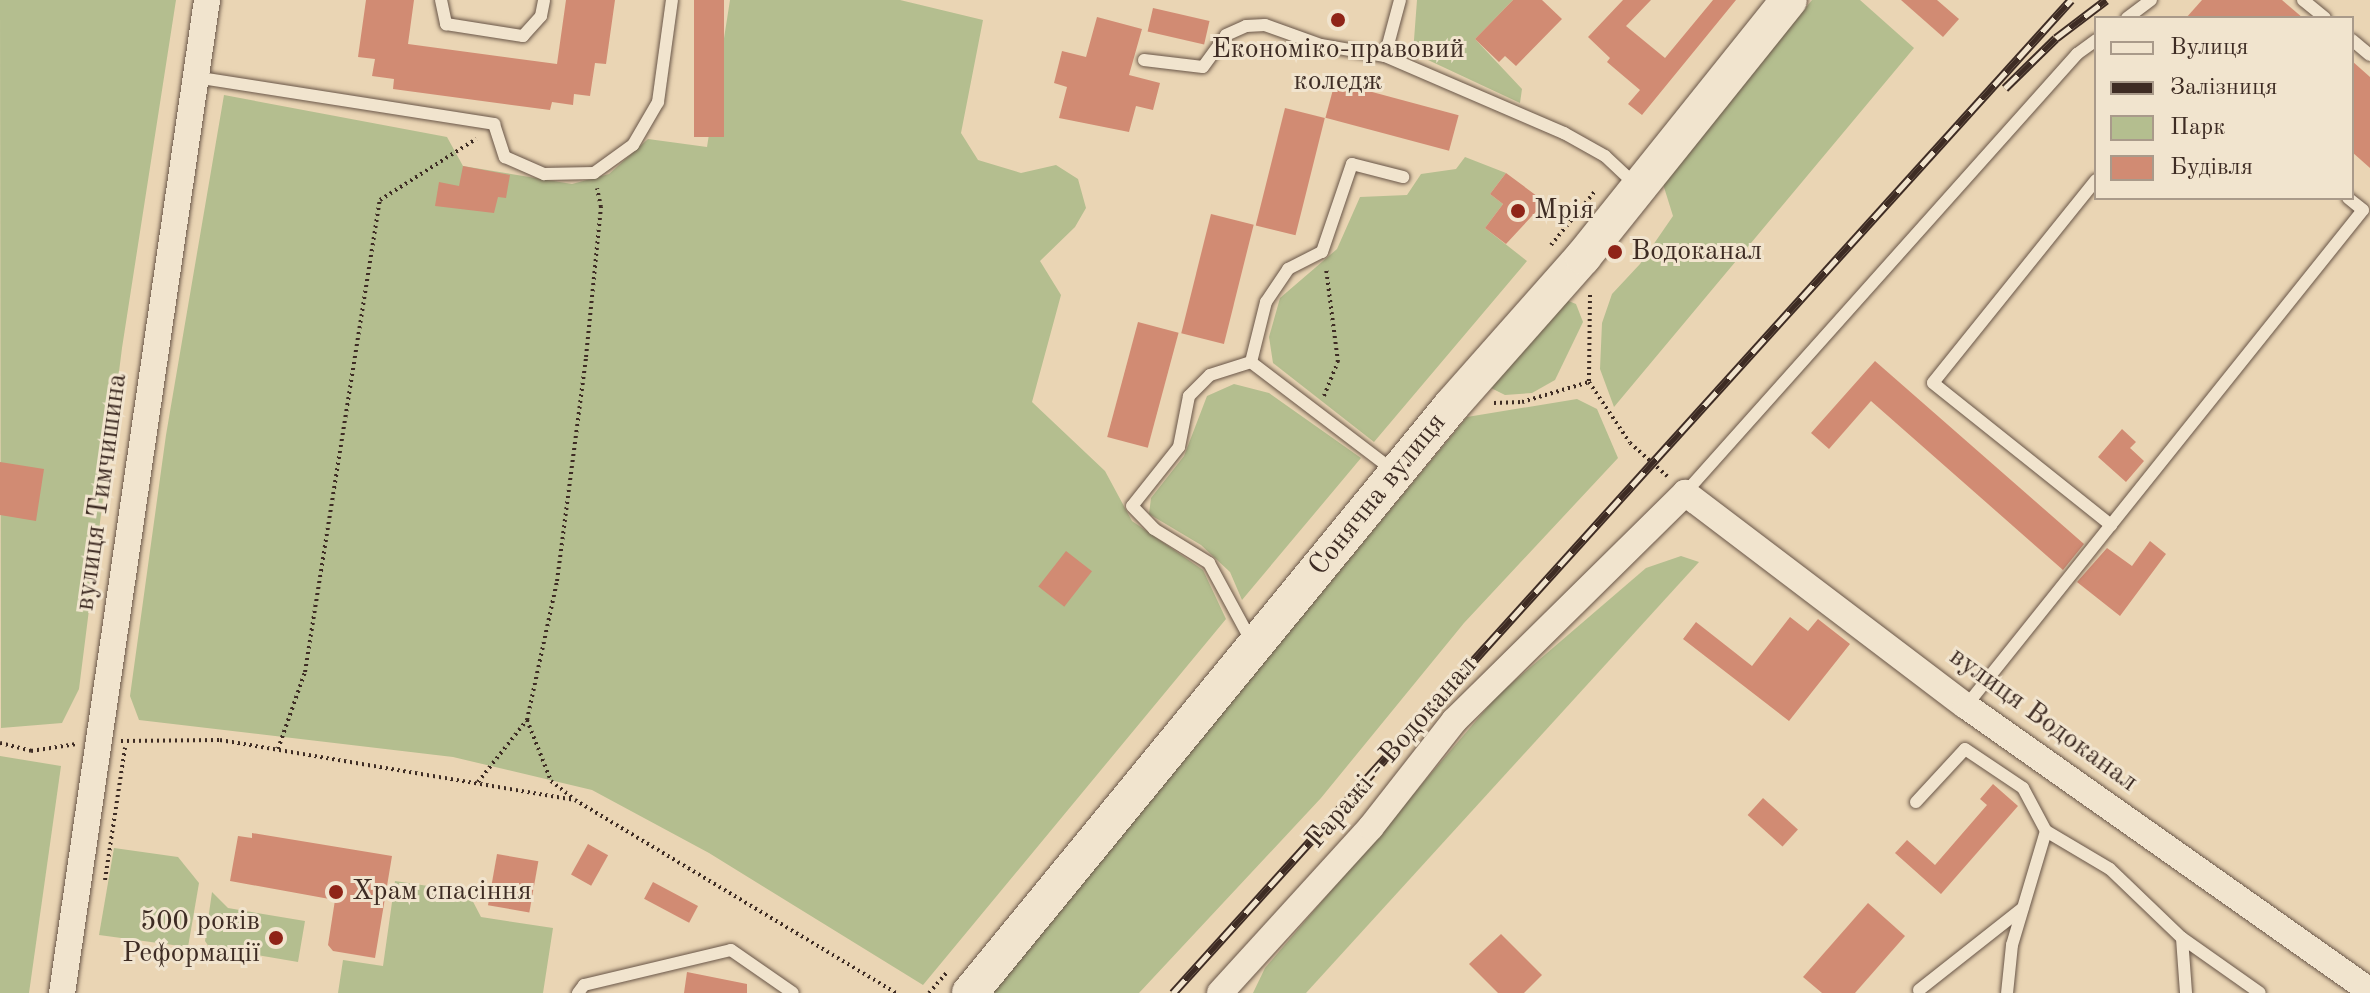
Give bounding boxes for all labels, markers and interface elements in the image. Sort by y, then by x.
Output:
marker: Економіко-правовий коледж [1329,11,1347,29]
legend [2094,16,2354,200]
place label: Економіко-правовий коледж [1211,33,1465,99]
text: Вулиця [2170,36,2249,60]
text: Залізниця [2170,76,2278,100]
text: Парк [2170,116,2225,140]
text: Будівля [2170,156,2253,180]
place label: Мрія [1534,194,1594,228]
marker: Мрія [1509,202,1527,220]
place label: Водоканал [1631,235,1762,269]
marker: Водоканал [1606,243,1624,261]
street label: вулиця Тимчишина [69,371,135,613]
street label: Сонячна вулиця [1302,407,1454,583]
street label: вулиця Водоканал [1942,640,2144,800]
street label: Гаражі - Водоканал [1299,650,1485,856]
place label: Храм спасіння [352,875,532,909]
marker: Храм спасіння [327,883,345,901]
place label: 500 років Реформації [122,905,260,971]
marker: 500 років Реформації [267,929,285,947]

